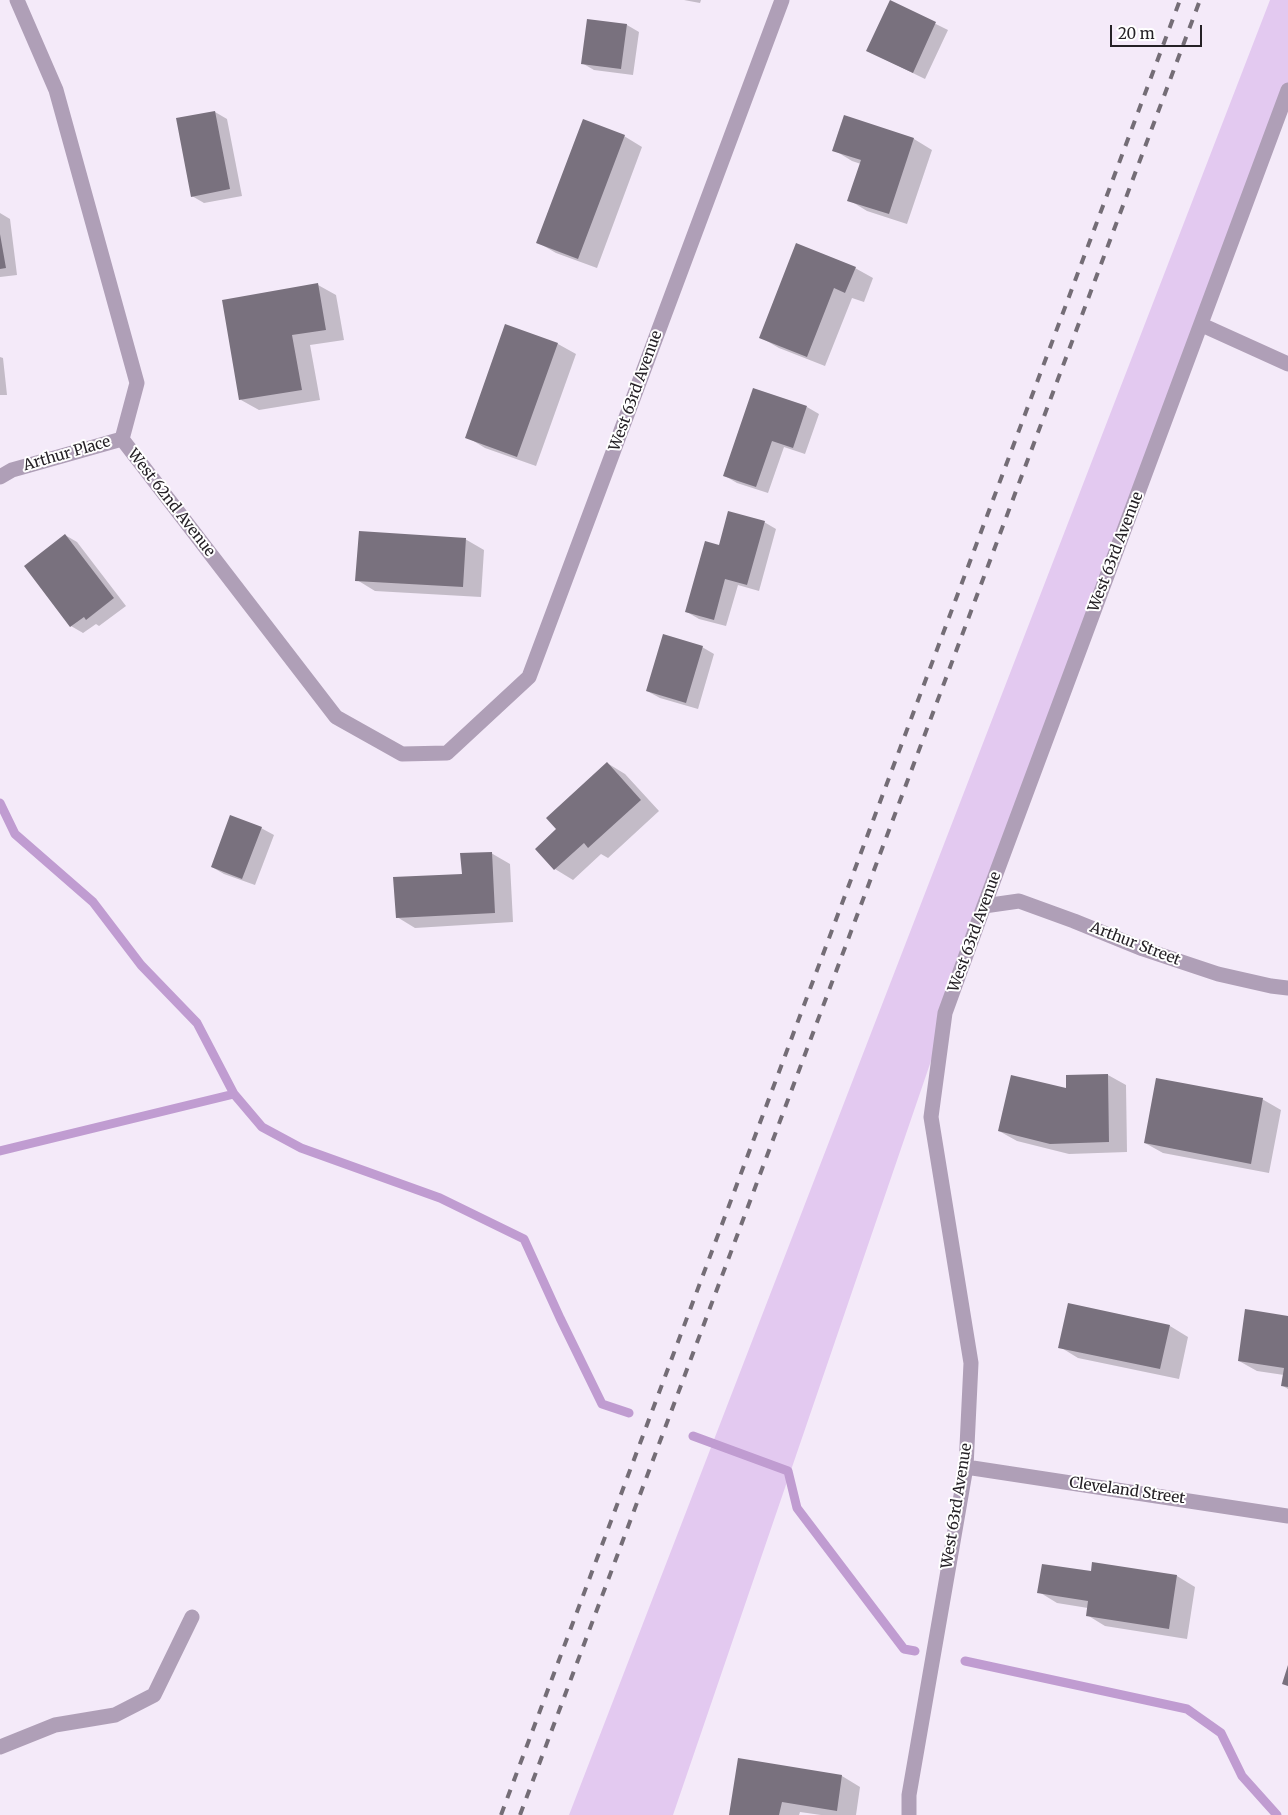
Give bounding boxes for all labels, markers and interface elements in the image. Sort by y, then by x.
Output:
scale bar [1113,15,1206,47]
text: 20 m [1118,24,1155,43]
street label: West 63rd Avenue [606,328,666,454]
street label: Arthur Place [21,433,113,475]
street label: West 62nd Avenue [123,446,219,560]
street label: West 63rd Avenue [1085,490,1147,614]
street label: West 63rd Avenue [945,869,1005,995]
street label: Arthur Street [1087,919,1183,969]
street label: West 63rd Avenue [938,1442,976,1570]
street label: Cleveland Street [1068,1474,1186,1508]

